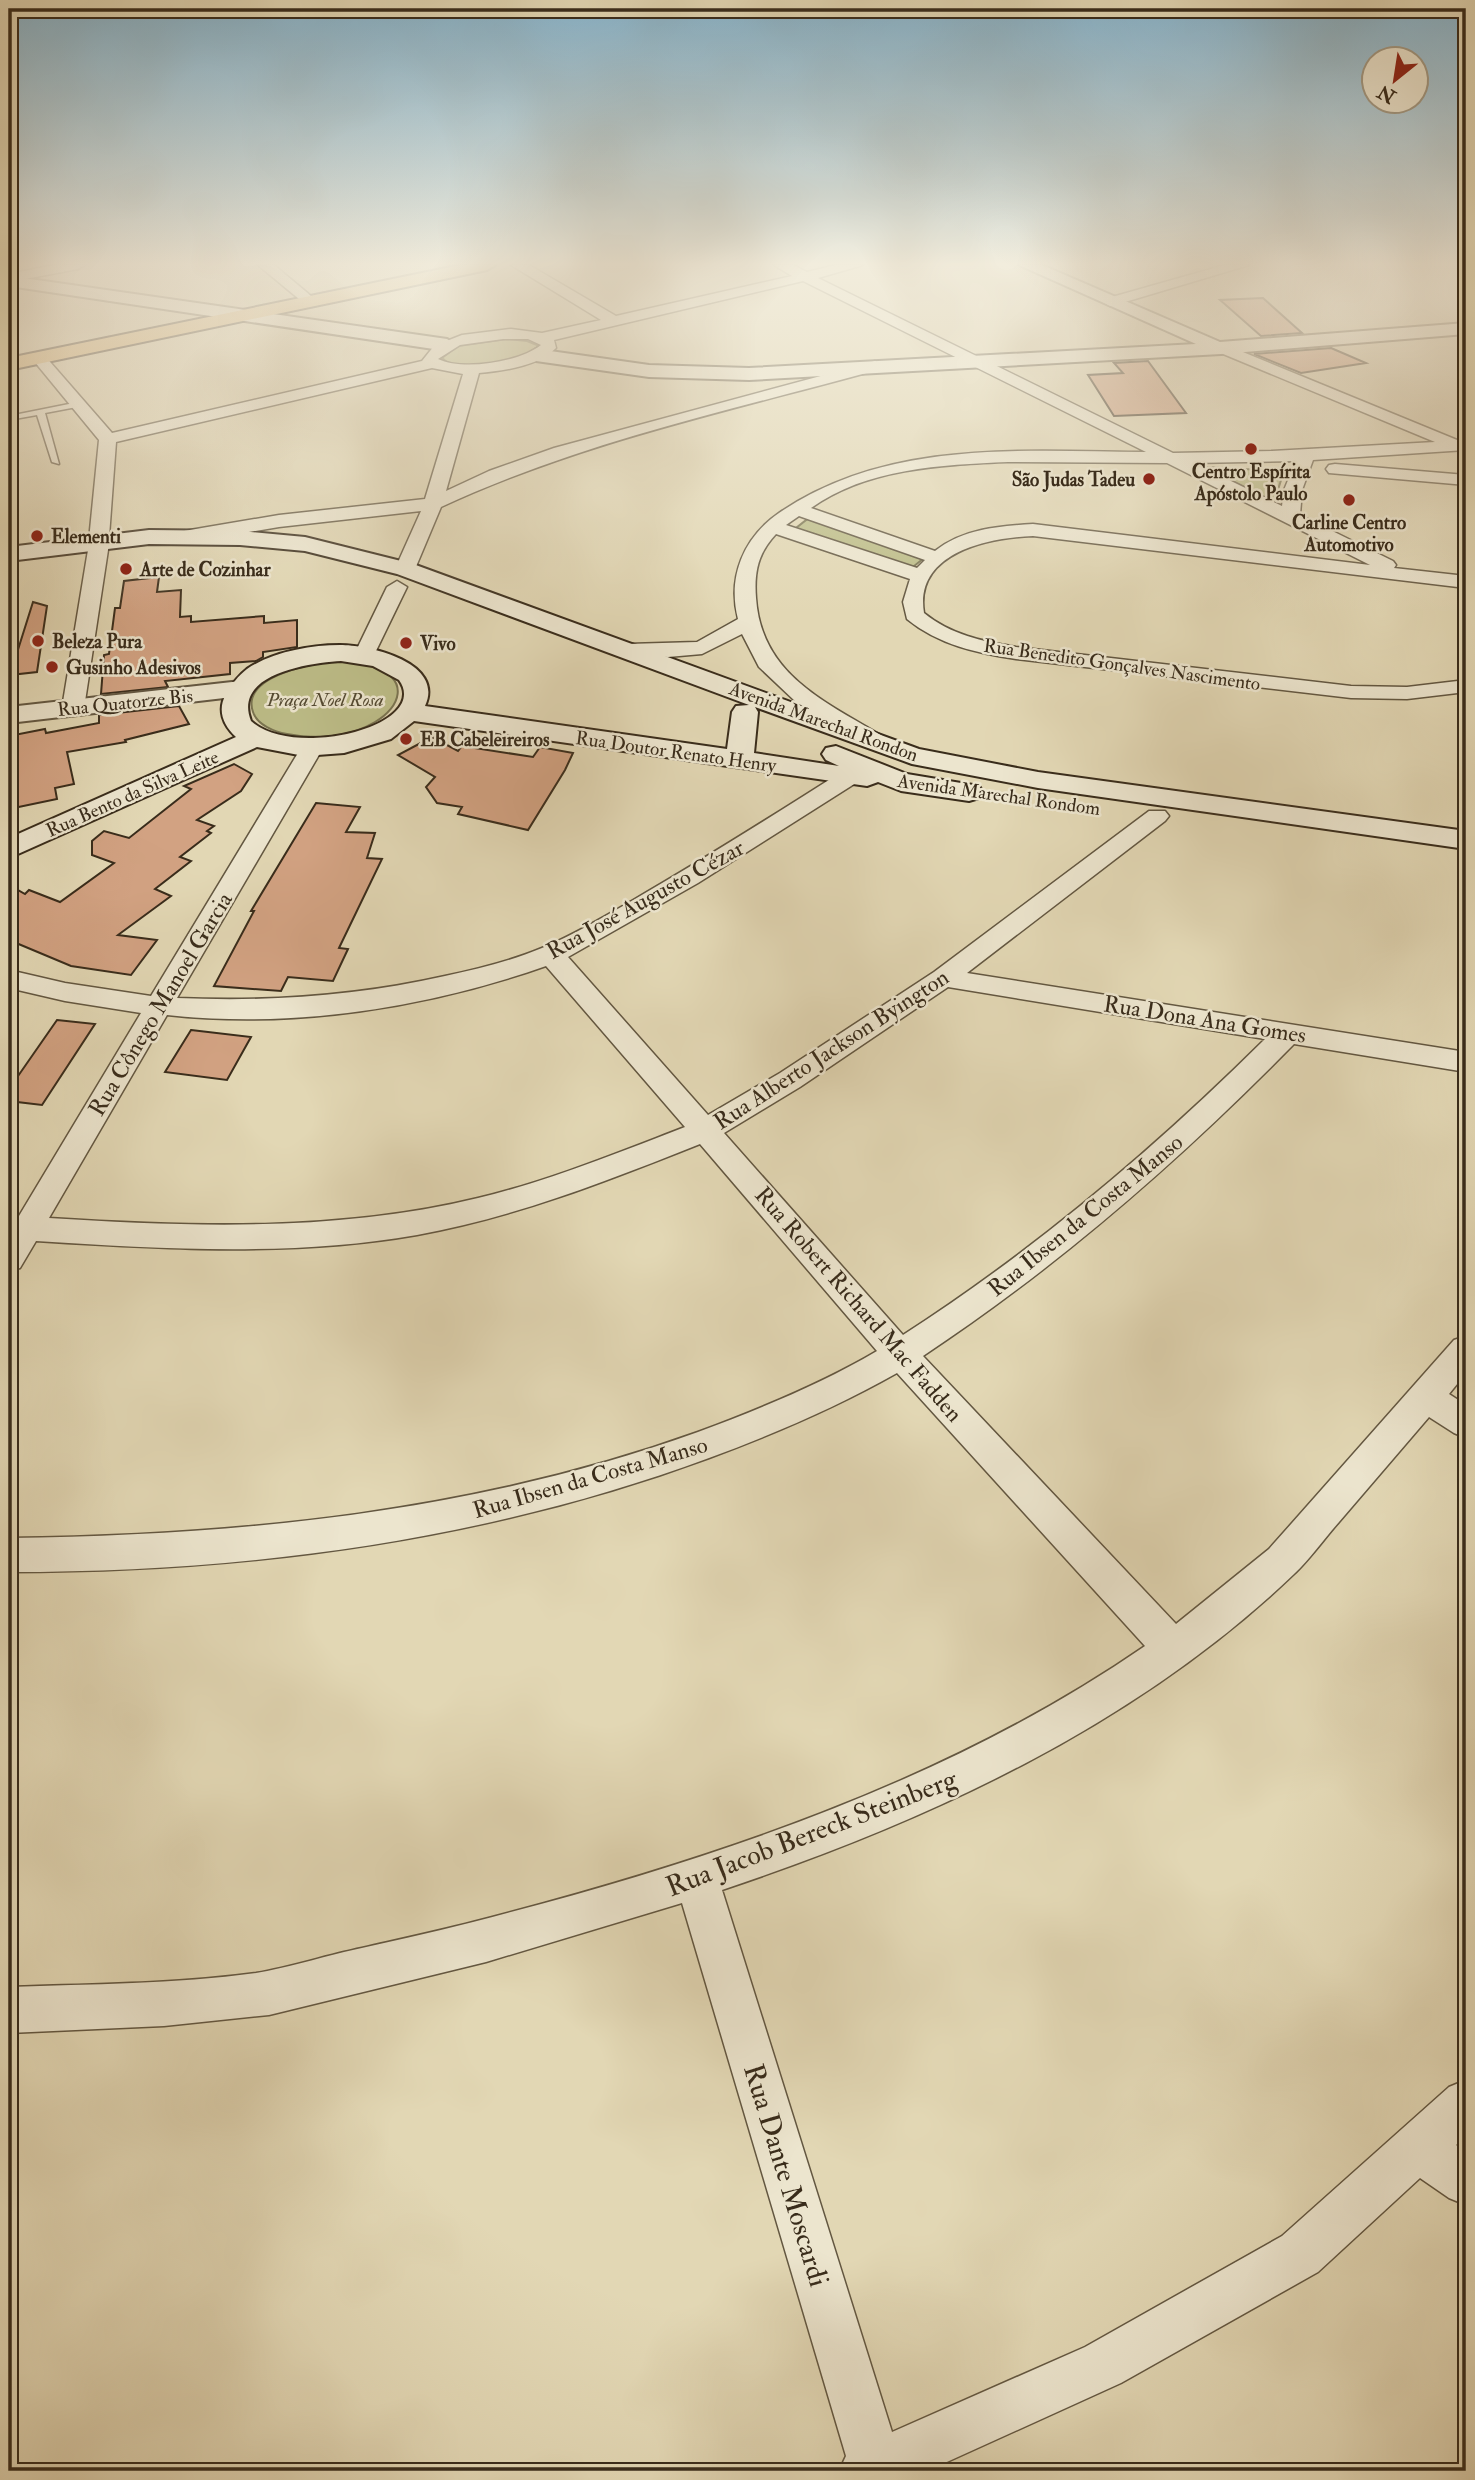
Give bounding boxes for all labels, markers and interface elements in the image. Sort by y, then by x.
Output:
north arrow [1360,46,1430,116]
text: N [1373,79,1401,109]
marker: Centro Espírita Apóstolo Paulo [1243,441,1259,457]
place label: Centro Espírita Apóstolo Paulo [1192,460,1311,507]
place label: São Judas Tadeu [1012,468,1135,492]
marker: São Judas Tadeu [1141,471,1157,487]
marker: Carline Centro Automotivo [1341,492,1357,508]
place label: Carline Centro Automotivo [1292,511,1406,557]
place label: Elementi [51,525,121,549]
marker: Elementi [29,528,45,544]
place label: Arte de Cozinhar [139,558,271,582]
marker: Arte de Cozinhar [118,561,134,577]
place label: Beleza Pura [52,630,143,654]
place label: Vivo [419,632,456,656]
marker: Beleza Pura [30,633,46,649]
street label: Rua Benedito Gonçalves Nascimento [982,634,1262,696]
marker: Vivo [398,635,414,651]
place label: Gusinho Adesivos [66,656,201,680]
marker: Gusinho Adesivos [44,659,60,675]
street label: Avenida Marechal Rondon [725,676,922,767]
street label: Rua Quatorze Bis [56,684,194,722]
park label: Praça Noel Rosa [266,688,384,712]
street label: Rua Doutor Renato Henry [574,726,778,778]
place label: EB Cabeleireiros [420,728,550,752]
marker: EB Cabeleireiros [398,731,414,747]
street label: Rua Bento da Silva Leite [42,745,223,843]
street label: Avenida Marechal Rondom [895,769,1102,821]
street label: Rua José Augusto Cézar [541,833,749,966]
street label: Rua Cônego Manoel Garcia [82,887,239,1121]
street label: Rua Alberto Jackson Byington [708,962,954,1136]
street label: Rua Dona Ana Gomes [1102,989,1308,1050]
street label: Rua Ibsen da Costa Manso [982,1128,1189,1303]
street label: Rua Robert Richard Mac Fadden [748,1181,969,1428]
street label: Rua Ibsen da Costa Manso [469,1430,711,1525]
street label: Rua Jacob Bereck Steinberg [661,1761,963,1905]
street label: Rua Dante Moscardi [735,2060,836,2291]

